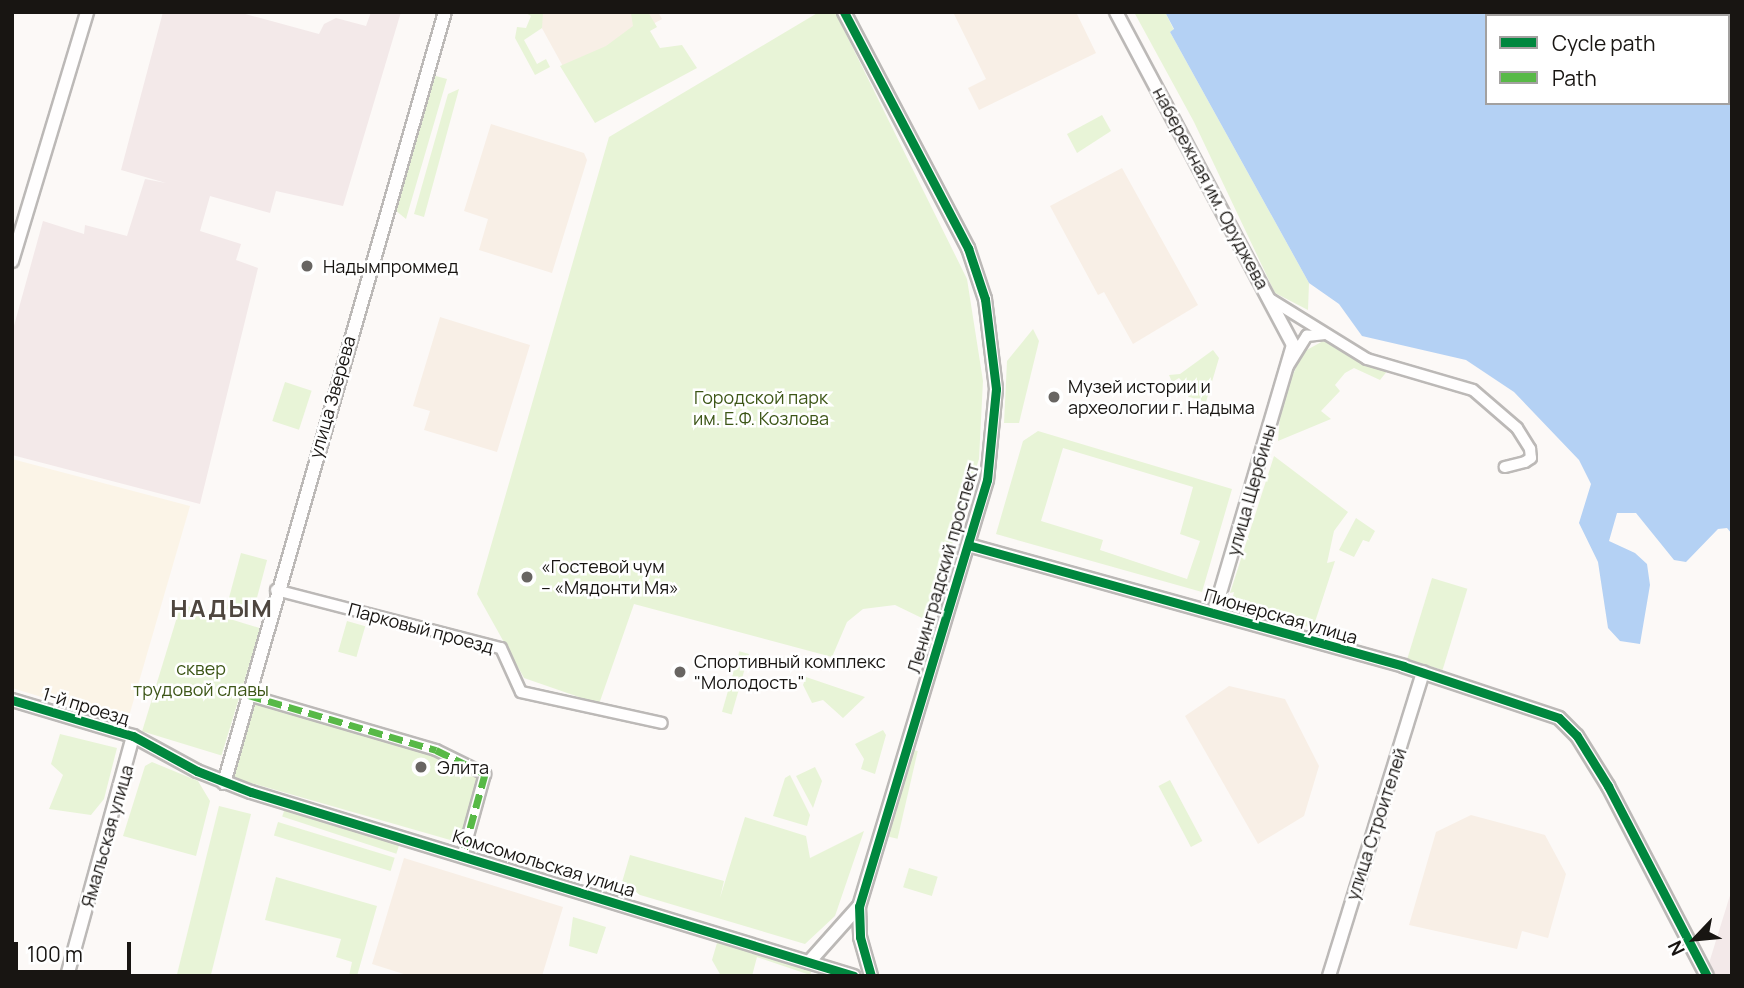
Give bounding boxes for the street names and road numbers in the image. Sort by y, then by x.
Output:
street label: набережная им. Оруджева [1148,83,1274,293]
street label: улица Зверева [304,333,360,461]
street label: улица Щербины [1222,422,1280,558]
street label: Ленинградский проспект [903,460,983,676]
street label: Пионерская улица [1202,584,1360,648]
street label: Парковый проезд [346,598,496,658]
street label: 1-й проезд [40,683,132,729]
street label: улица Строителей [1341,745,1411,903]
street label: Ямальская улица [76,762,138,910]
street label: Комсомольская улица [450,825,638,901]

